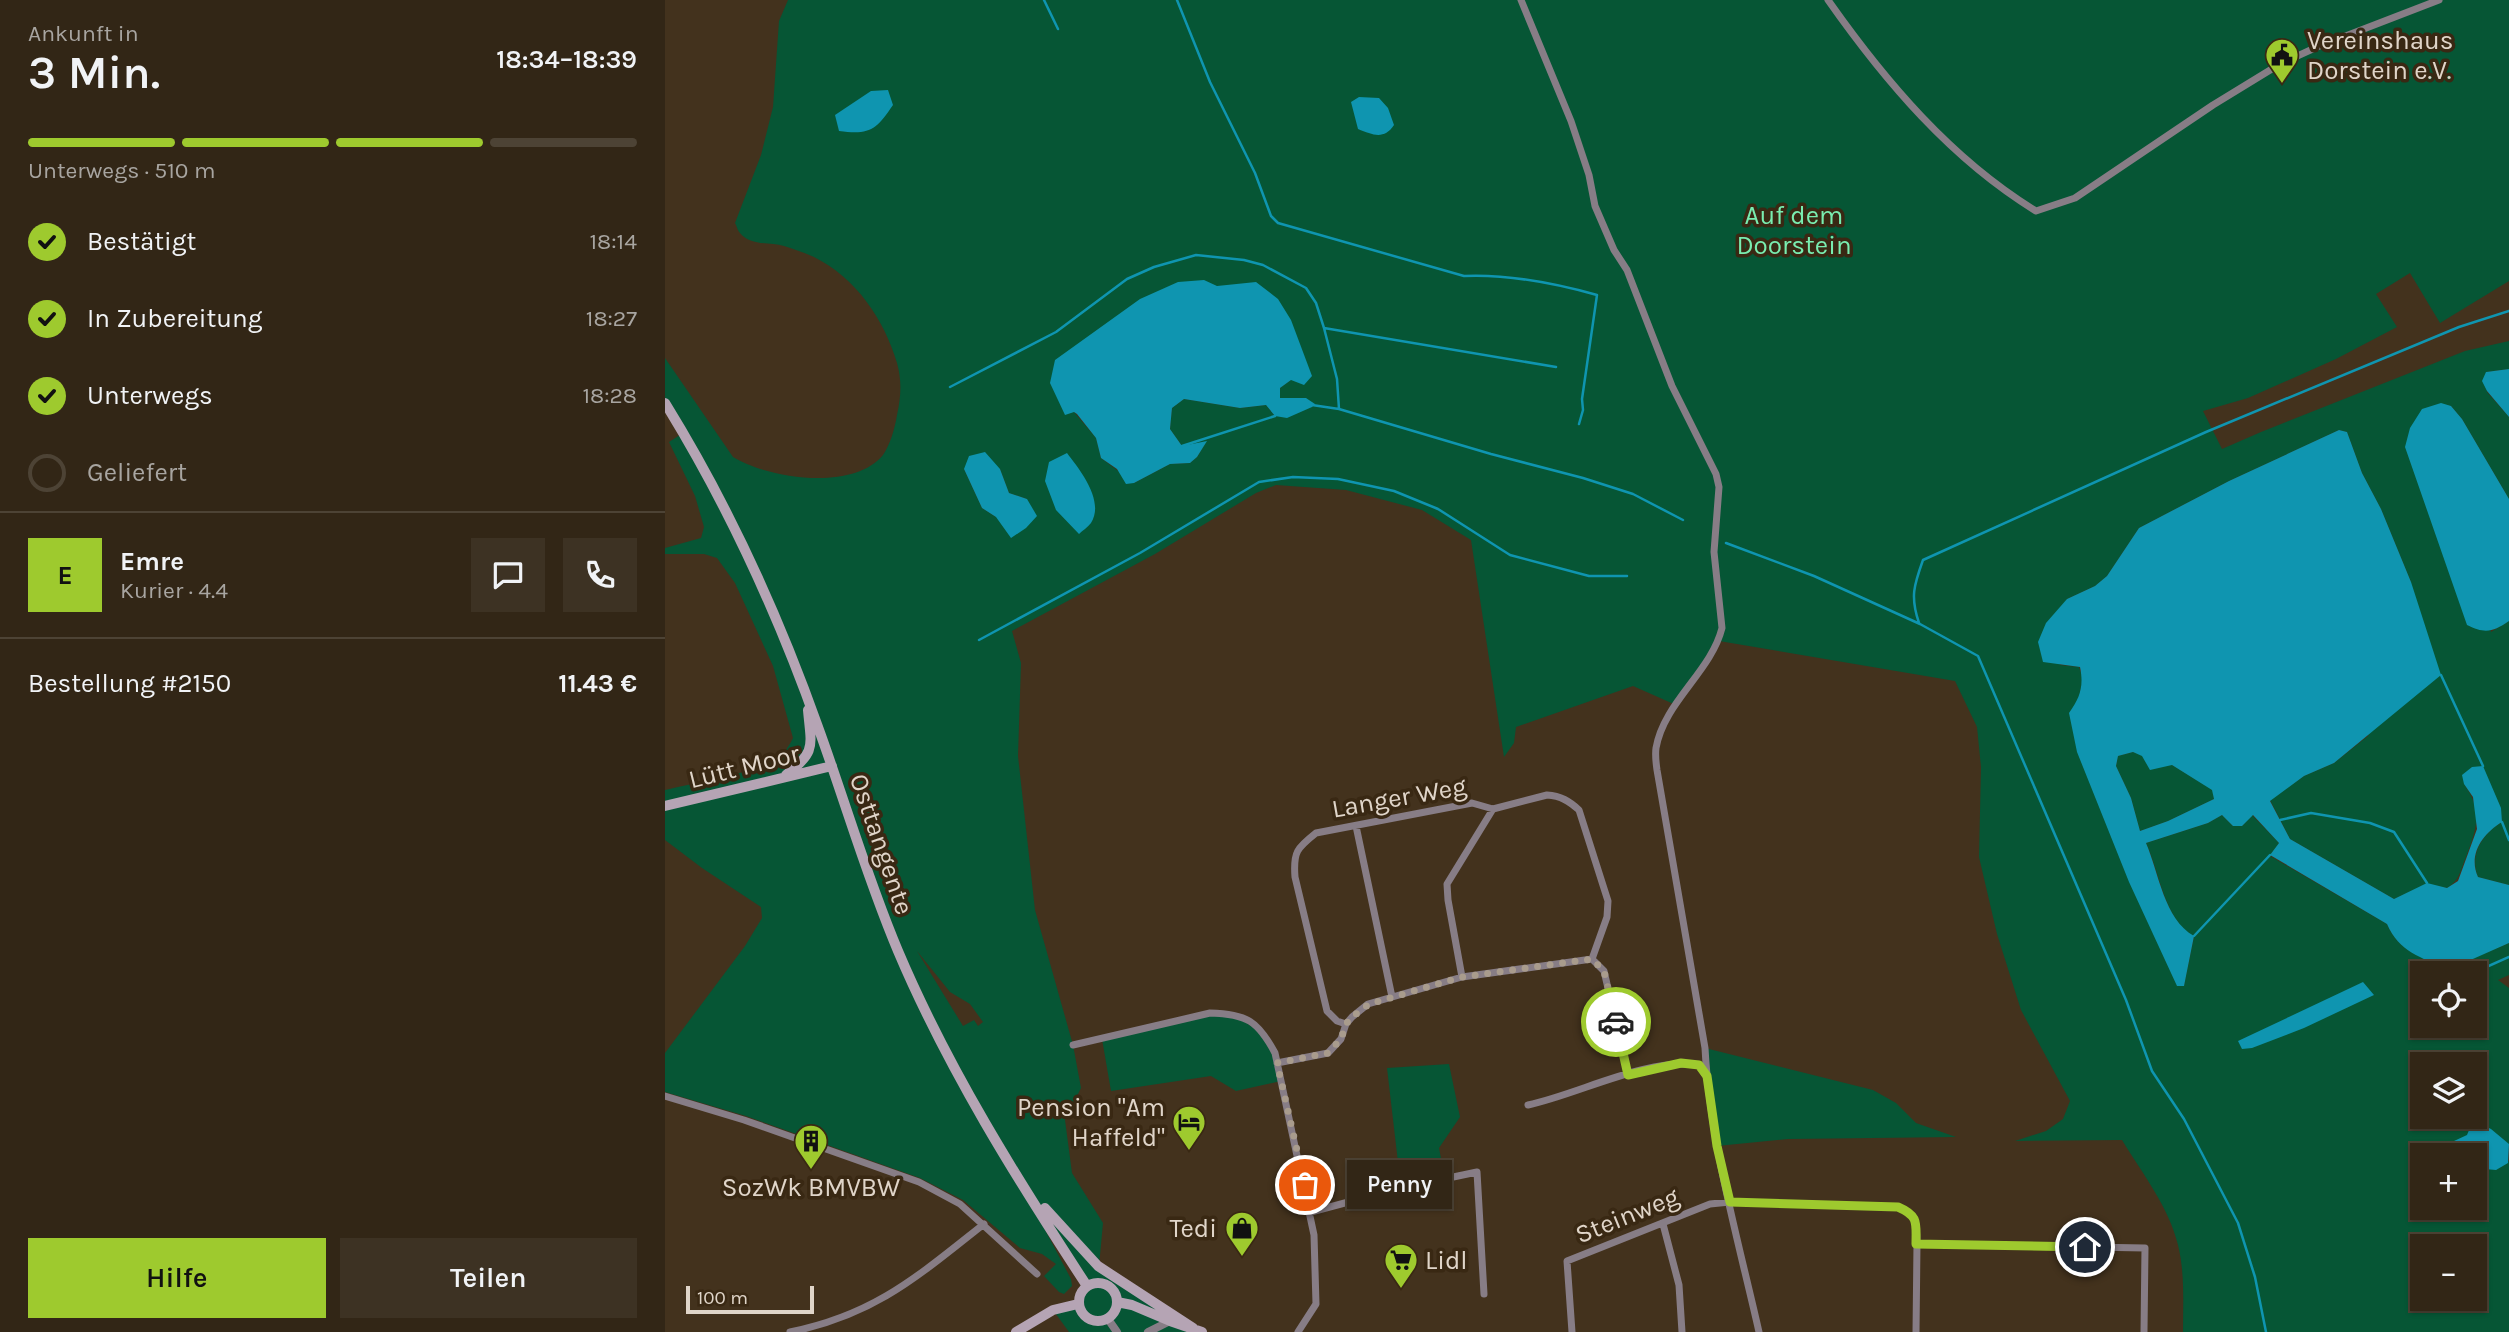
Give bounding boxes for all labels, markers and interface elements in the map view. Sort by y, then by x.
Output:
text: Ankunft in [28,20,139,47]
place label: Vereinshaus Dorstein e.V. [2307,25,2453,86]
public building icon: Vereinshaus Dorstein e.V. [2263,36,2301,85]
text: 18:34–18:39 [496,44,637,75]
text: 3 Min. [28,46,160,100]
text: Unterwegs · 510 m [28,157,215,184]
park label: Auf dem Doorstein [1736,200,1852,261]
icon: check [28,223,66,261]
text: Bestätigt [87,226,196,257]
text: 18:14 [590,228,637,255]
icon: check [28,300,66,338]
text: In Zubereitung [87,303,262,334]
text: 18:27 [586,305,637,332]
icon: check [28,377,66,415]
text: Unterwegs [87,380,213,411]
text: 18:28 [583,382,637,409]
text: Geliefert [87,457,187,488]
button: chat [471,538,545,612]
button: phone [563,538,637,612]
text: Emre [120,546,184,577]
text: E [57,560,73,591]
text: Kurier · 4.4 [120,577,228,604]
text: Bestellung #2150 [28,668,231,699]
text: 11.43 € [558,668,637,699]
street label: Lütt Moor [685,738,803,795]
street label: Osttangente [843,770,920,919]
street label: Langer Weg [1329,770,1469,825]
map controls [2410,961,2487,1311]
button: locate [2410,961,2487,1038]
courier [1581,987,1651,1057]
icon: car [1597,1003,1635,1041]
button: layers [2410,1052,2487,1129]
place label: Pension "Am Haffeld" [1017,1092,1165,1153]
hotel icon: Pension "Am Haffeld" [1170,1103,1208,1152]
building icon: SozWk BMVBW [792,1122,830,1171]
button: + [2410,1143,2487,1220]
pin [1275,1155,1335,1215]
callout: Penny [1347,1160,1452,1210]
icon: bag [1286,1166,1324,1204]
text: Penny [1367,1171,1432,1198]
place label: SozWk BMVBW [722,1172,900,1203]
street label: Steinweg [1571,1181,1684,1250]
shop icon: Tedi [1223,1209,1261,1258]
place label: Tedi [1169,1213,1217,1244]
pin [2055,1217,2115,1277]
icon: home [2066,1228,2104,1266]
button: − [2410,1234,2487,1311]
button: Hilfe [28,1238,326,1318]
button: Teilen [340,1238,637,1318]
supermarket icon: Lidl [1382,1241,1420,1290]
place label: Lidl [1425,1245,1468,1276]
scale bar [686,1283,814,1315]
text: 100 m [697,1287,748,1309]

